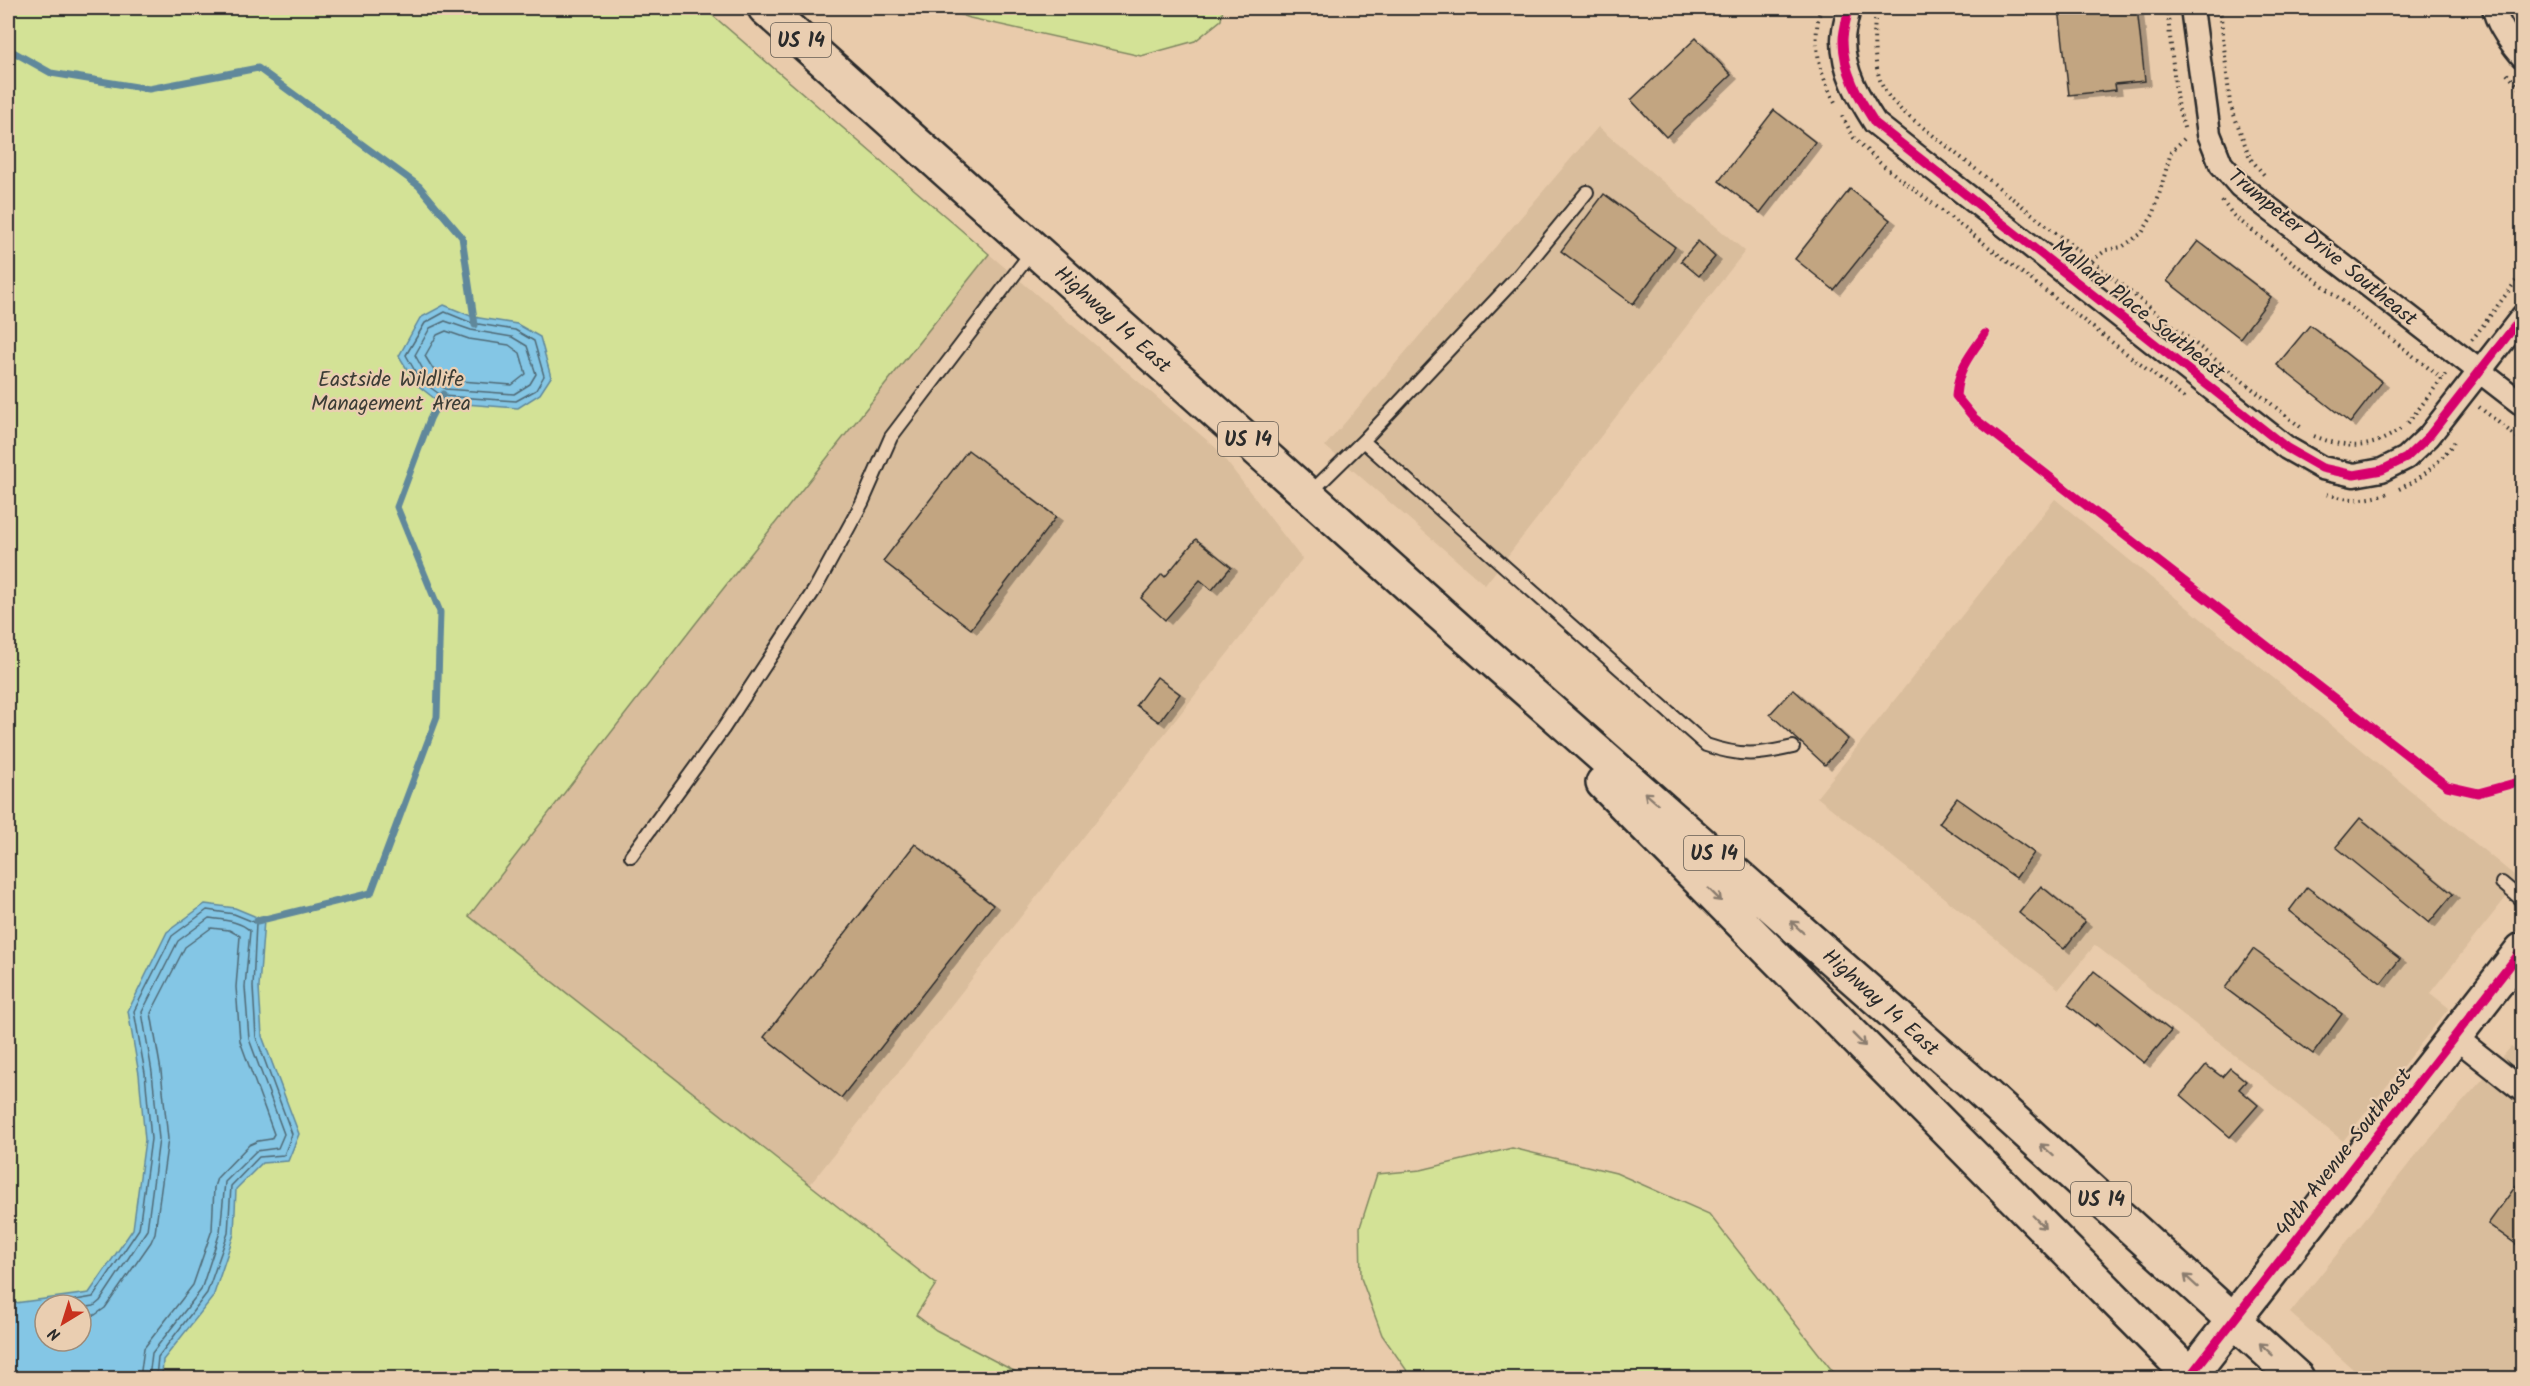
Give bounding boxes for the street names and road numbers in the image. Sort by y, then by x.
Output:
road number: US 14 [771,23,831,57]
street label: Trumpeter Drive Southeast [2220,161,2425,336]
street label: Mallard Place Southeast [2044,232,2233,389]
street label: Highway 14 East [1046,258,1179,383]
road number: US 14 [1218,422,1278,456]
road number: US 14 [1684,836,1744,870]
street label: Highway 14 East [1814,941,1947,1066]
street label: 40th Avenue Southeast [2268,1061,2421,1244]
road number: US 14 [2071,1182,2131,1216]

